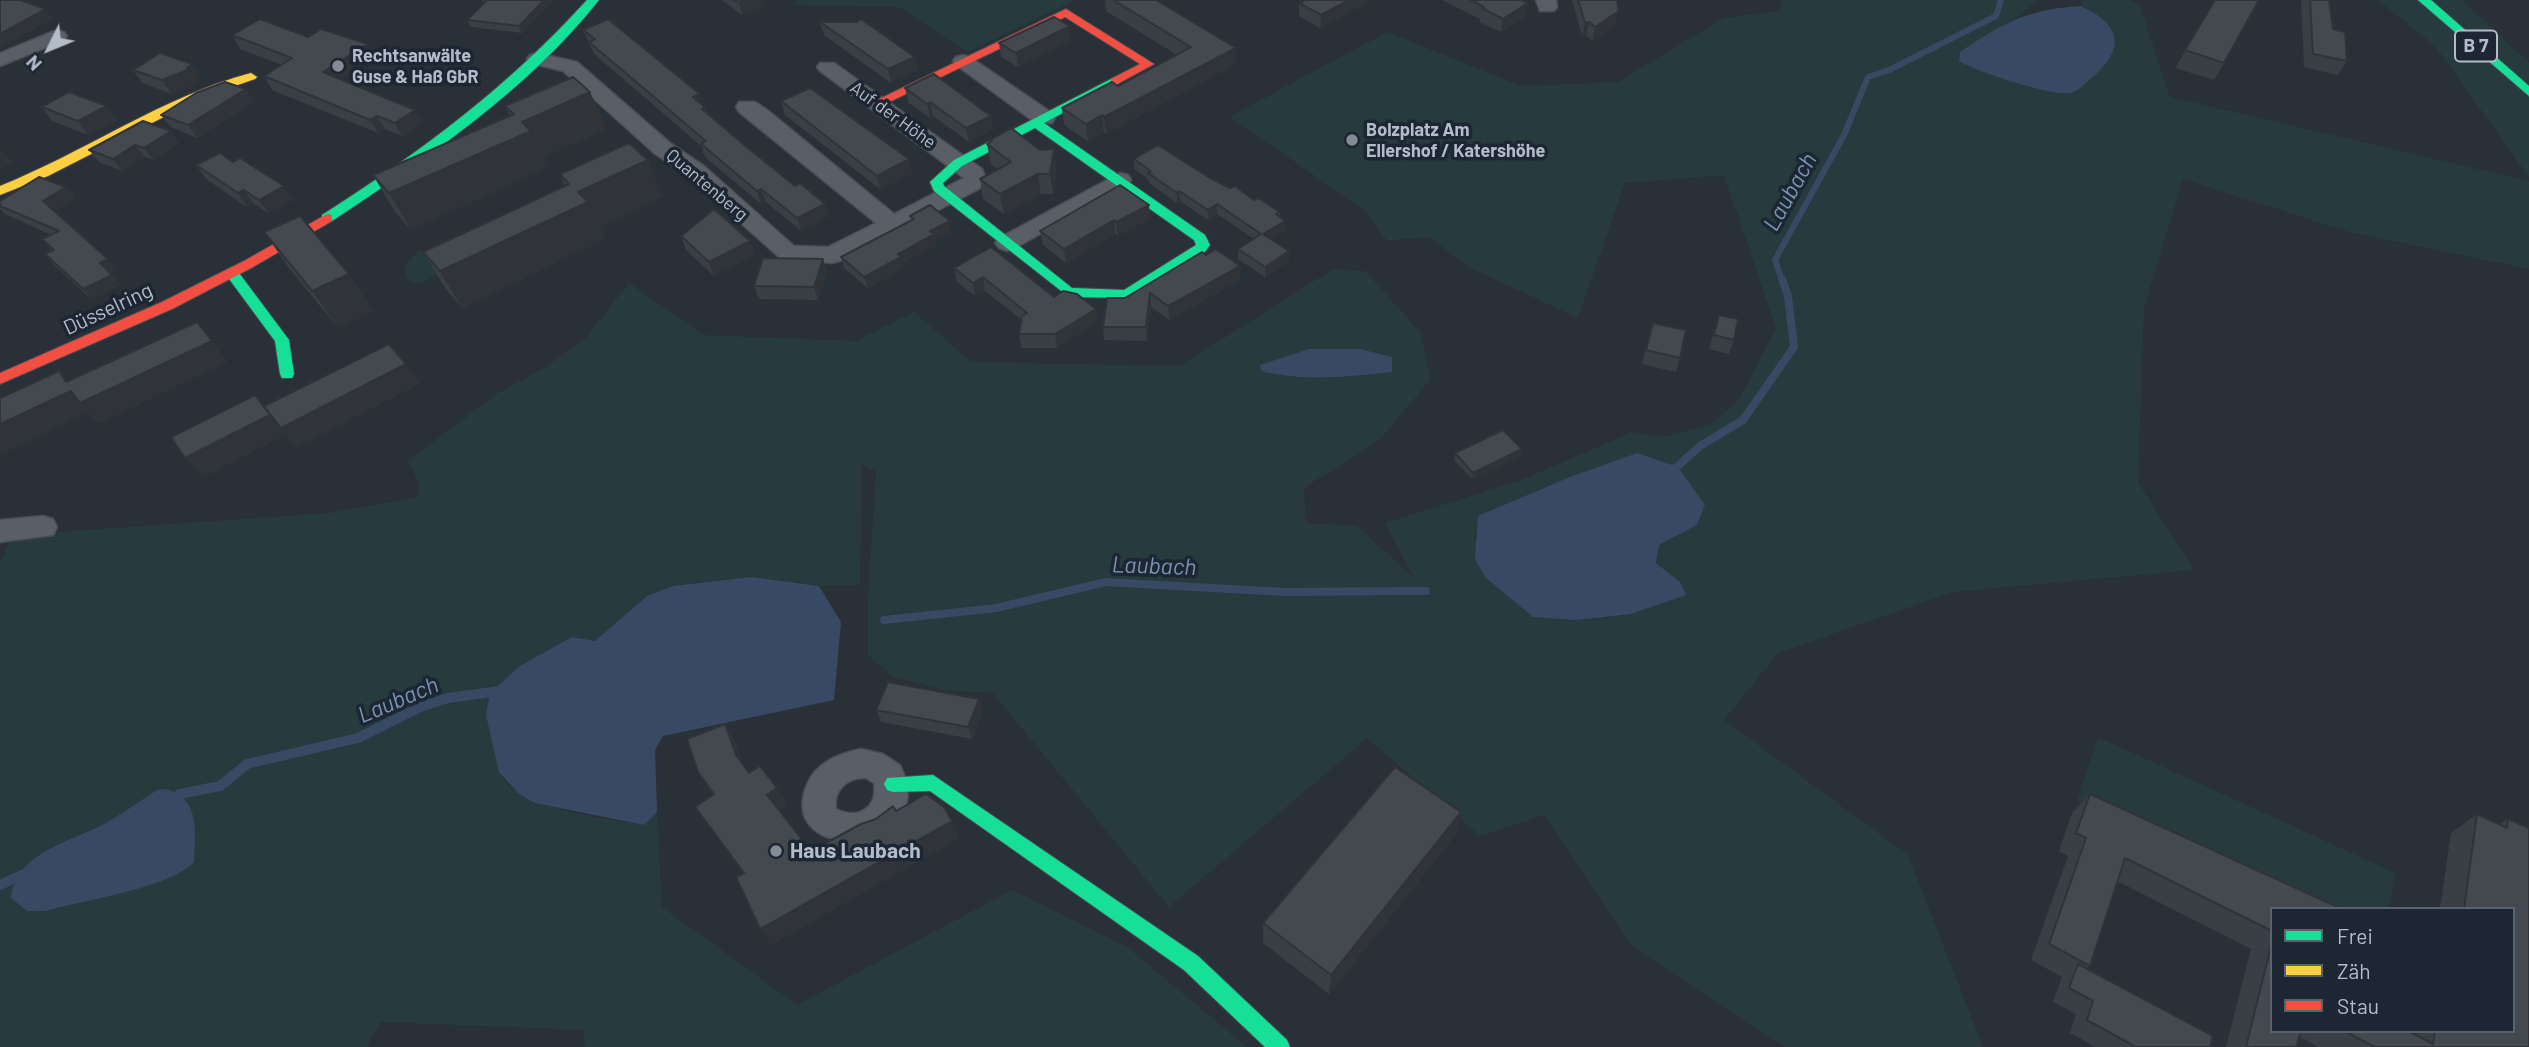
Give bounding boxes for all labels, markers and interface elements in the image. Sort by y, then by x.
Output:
north arrow [14,14,84,84]
road number: B 7 [2455,30,2497,61]
place label: Rechtsanwälte Guse & Haß GbR [352,45,479,88]
text: N [21,51,46,76]
marker: Rechtsanwälte Guse & Haß GbR [330,58,346,74]
street label: Auf der Höhe [846,77,940,153]
place label: Bolzplatz Am Ellershof / Katershöhe [1366,119,1545,162]
marker: Bolzplatz Am Ellershof / Katershöhe [1344,132,1360,148]
street label: Quantenberg [662,145,752,225]
water label: Laubach [1757,148,1823,236]
street label: Düsselring [59,277,157,341]
water label: Laubach [1111,551,1197,581]
water label: Laubach [354,671,442,729]
place label: Haus Laubach [790,838,921,864]
marker: Haus Laubach [768,843,784,859]
legend [2270,907,2515,1033]
text: Frei [2337,923,2373,948]
text: Zäh [2337,958,2371,983]
text: Stau [2337,993,2379,1018]

